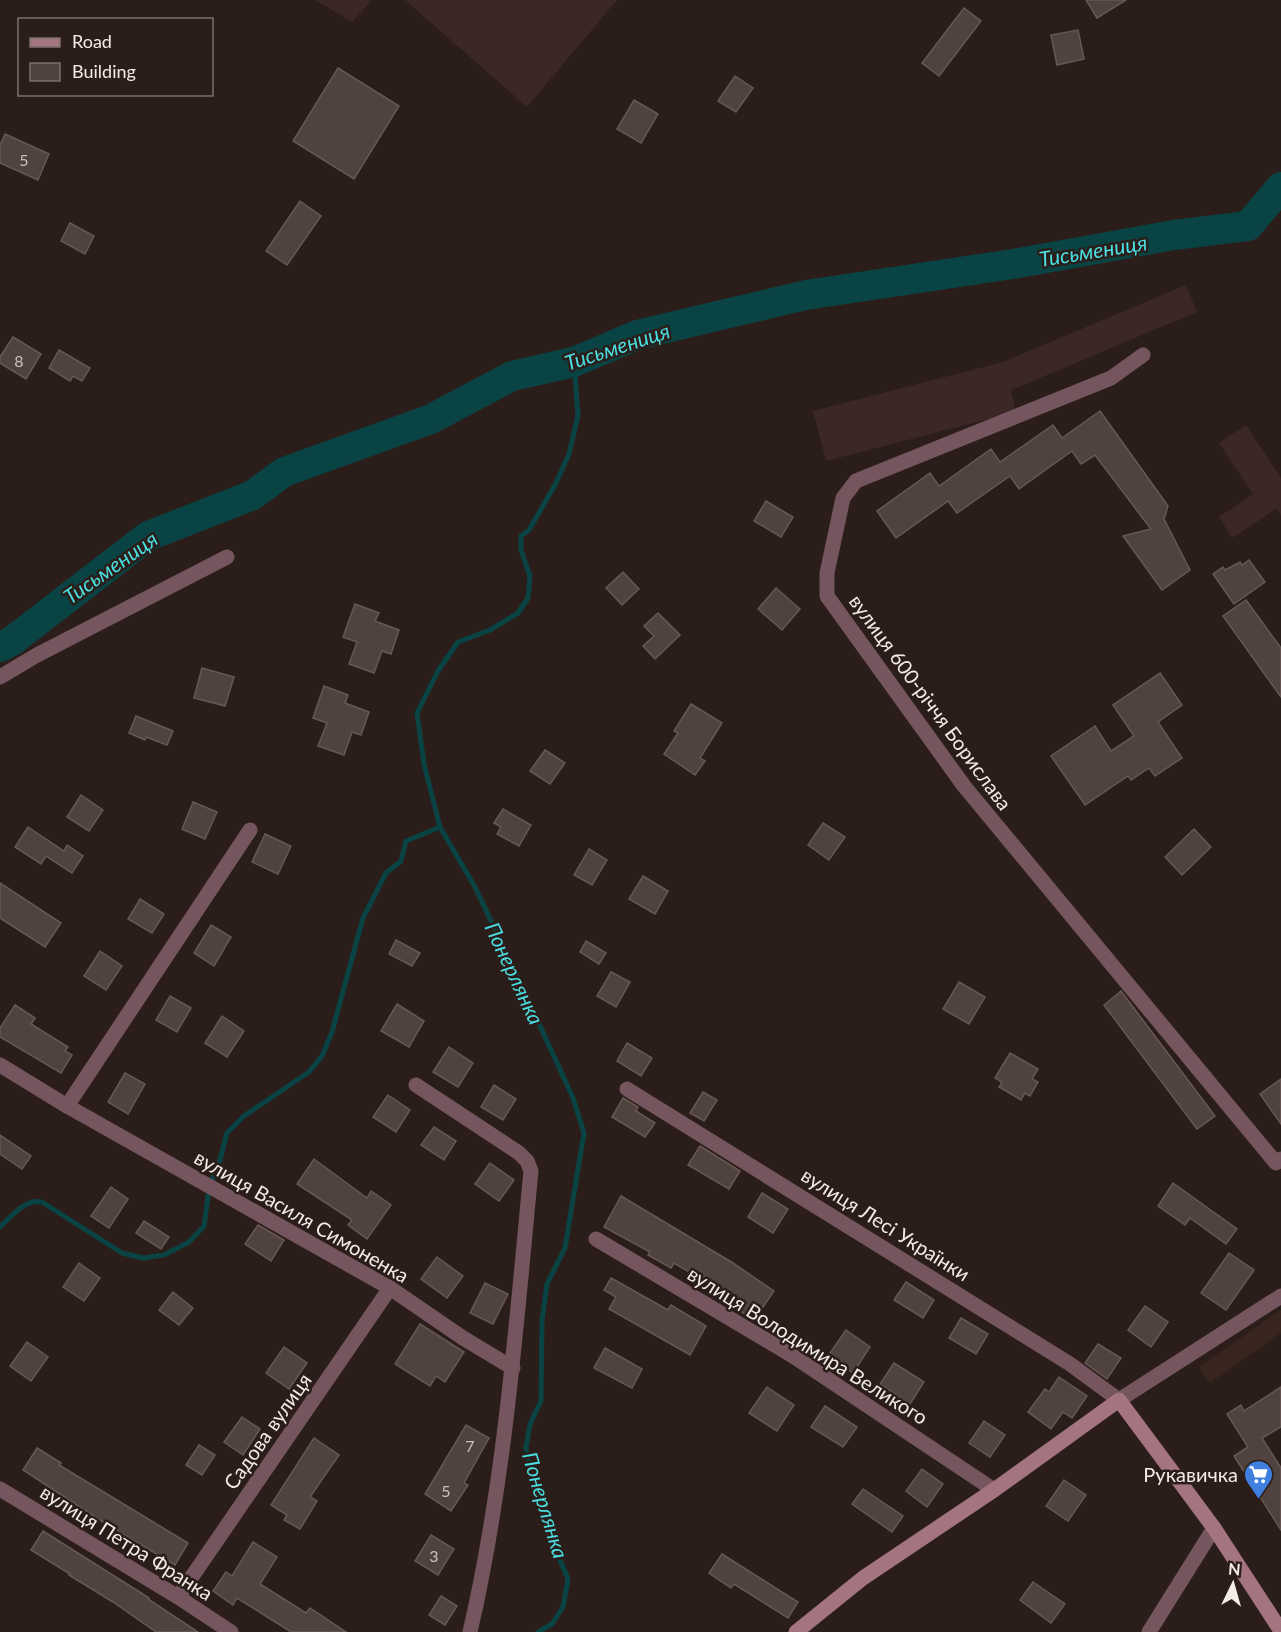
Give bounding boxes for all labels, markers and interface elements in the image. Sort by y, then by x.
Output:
legend [18,18,213,96]
text: Road [72,30,112,52]
text: Building [72,60,136,82]
house number: 5 [19,150,29,169]
water label: Тисьмениця [1037,229,1149,271]
water label: Тисьмениця [561,317,673,375]
house number: 8 [14,351,24,370]
water label: Тисьмениця [58,525,162,609]
street label: вулиця 600-річчя Борислава [845,590,1017,814]
water label: Понерлянка [480,918,550,1028]
street label: вулиця Василя Симоненка [191,1145,413,1287]
street label: вулиця Лесі Українки [797,1162,975,1286]
street label: вулиця Володимира Великого [684,1261,932,1429]
street label: Садова вулиця [218,1368,316,1494]
house number: 7 [465,1436,475,1455]
water label: Понерлянка [518,1449,574,1561]
supermarket icon: Рукавичка [1243,1458,1275,1500]
place label: Рукавичка [1143,1462,1238,1486]
street label: вулиця Петра Франка [36,1479,218,1605]
house number: 5 [441,1481,451,1500]
house number: 3 [429,1546,439,1565]
north arrow [1203,1554,1263,1614]
text: N [1227,1559,1241,1579]

